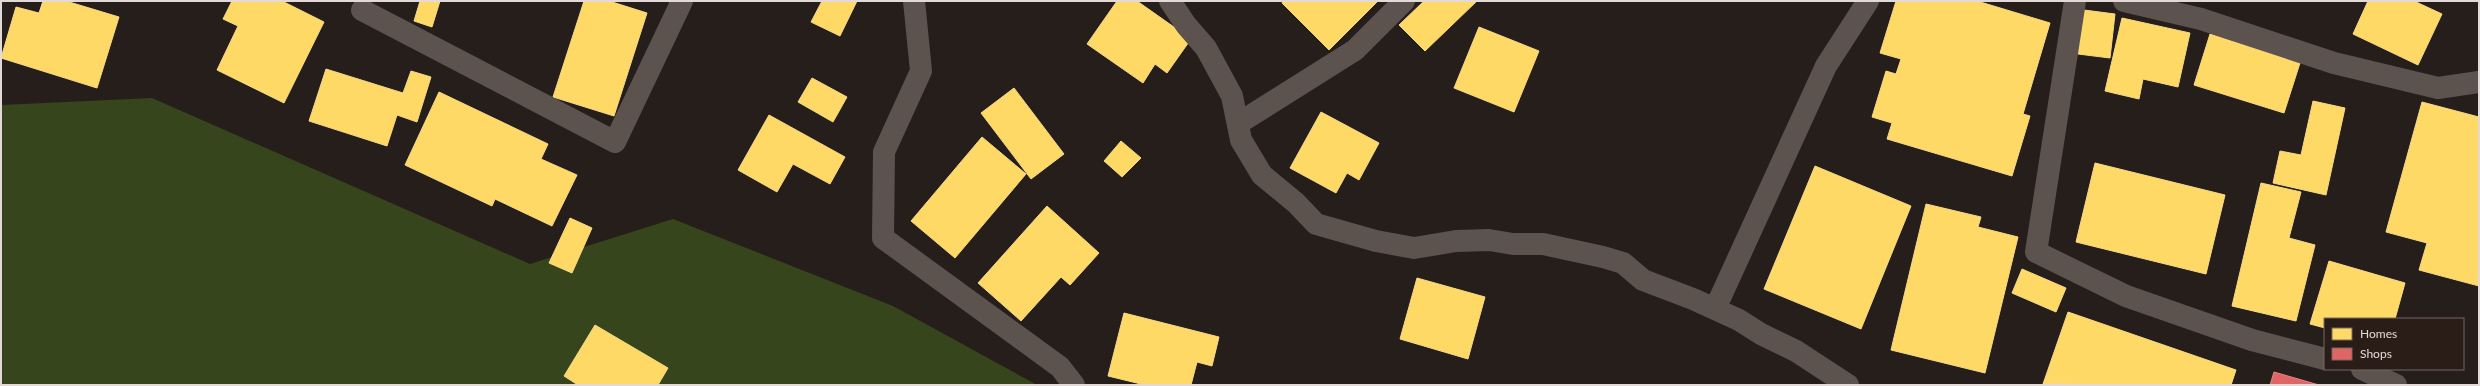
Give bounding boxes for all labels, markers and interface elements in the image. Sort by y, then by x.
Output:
legend [2324,318,2464,370]
text: Homes [2360,326,2397,341]
text: Shops [2360,346,2392,361]

